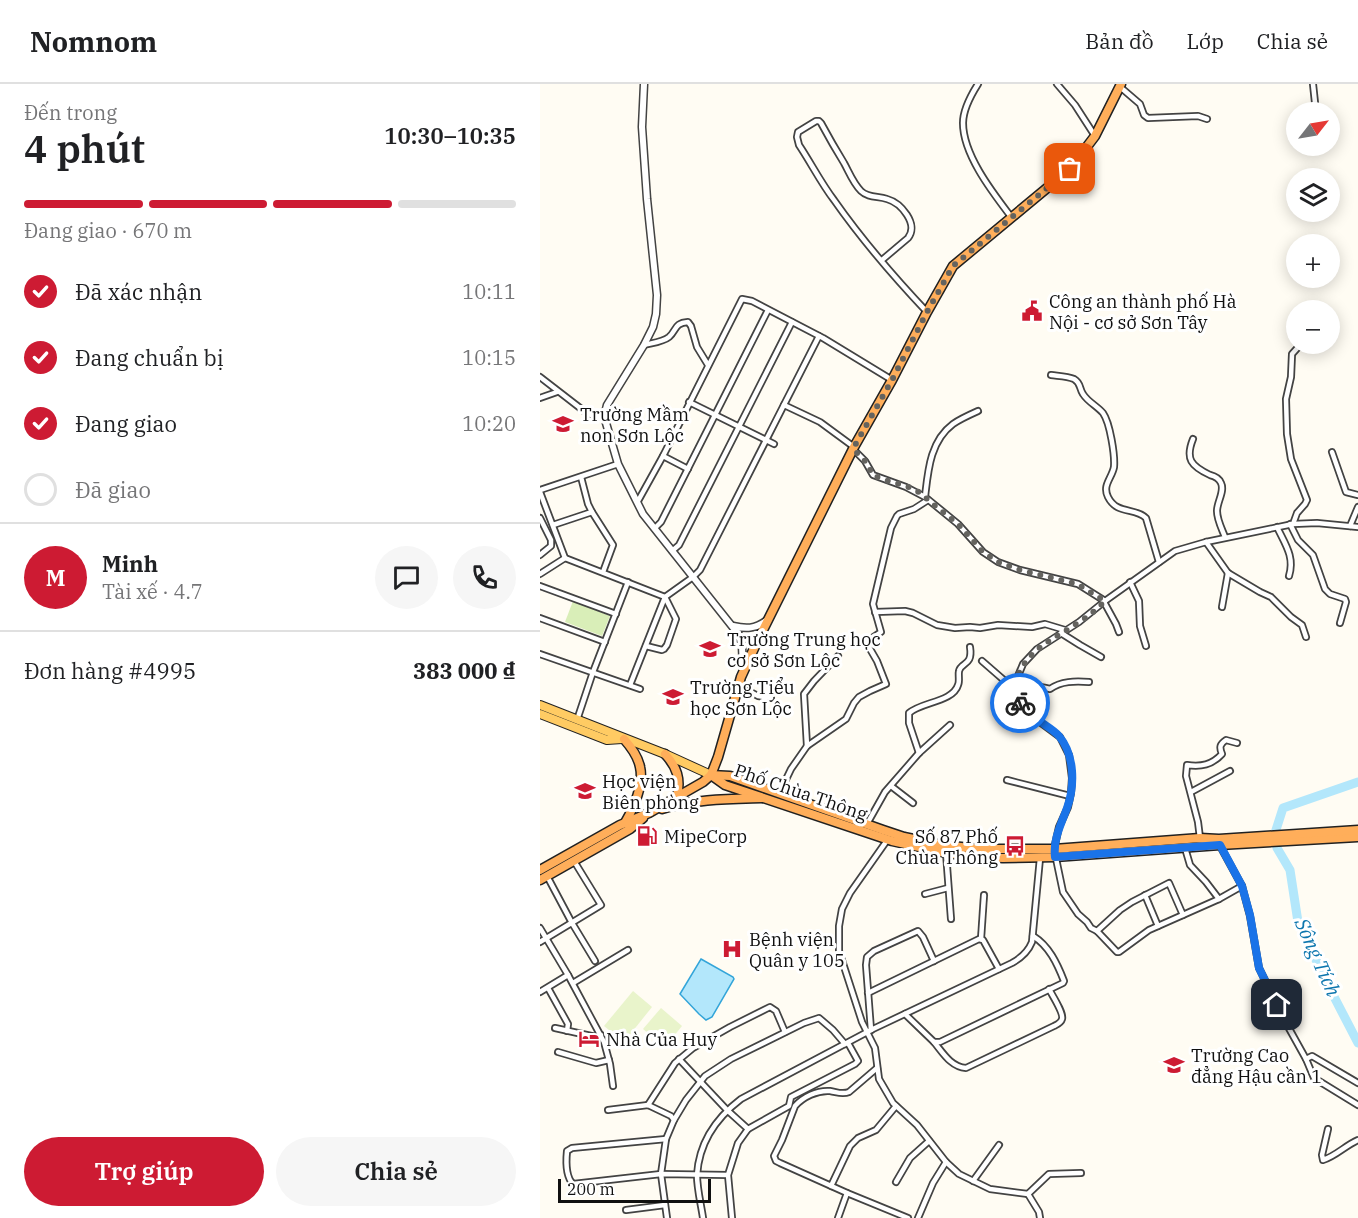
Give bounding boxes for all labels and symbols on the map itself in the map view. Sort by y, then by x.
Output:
north arrow [1286,102,1340,156]
pin [1044,143,1095,194]
place label: Công an thành phố Hà Nội - cơ sở Sơn Tây [1049,290,1237,334]
public building icon: Công an thành phố Hà Nội - cơ sở Sơn Tây [1020,299,1044,323]
place label: Trường Mầm non Sơn Lộc [580,403,689,447]
school or university icon: Trường Mầm non Sơn Lộc [551,412,575,436]
place label: Trường Trung học cơ sở Sơn Lộc [727,628,881,672]
school or university icon: Trường Trung học cơ sở Sơn Lộc [698,637,722,661]
courier [990,673,1050,733]
place label: Trường Tiểu học Sơn Lộc [690,676,795,720]
school or university icon: Trường Tiểu học Sơn Lộc [661,685,685,709]
street label: Phố Chùa Thông [731,758,871,826]
place label: Học viện Biên phòng [602,770,699,814]
school or university icon: Học viện Biên phòng [573,779,597,803]
fuel station icon: MipeCorp [635,824,659,848]
place label: MipeCorp [664,825,747,848]
place label: Số 87 Phố Chùa Thông [896,825,998,869]
bus stop icon: Số 87 Phố Chùa Thông [1003,834,1027,858]
water label: Sông Tích [1288,912,1347,1001]
place label: Bệnh viện Quân y 105 [749,928,845,972]
hospital icon: Bệnh viện Quân y 105 [720,937,744,961]
pin [1251,979,1302,1030]
hotel icon: Nhà Của Huy [577,1027,601,1051]
place label: Nhà Của Huy [606,1028,717,1051]
place label: Trường Cao đẳng Hậu cần 1 [1191,1044,1322,1088]
school or university icon: Trường Cao đẳng Hậu cần 1 [1162,1053,1186,1077]
scale bar [558,1176,711,1204]

